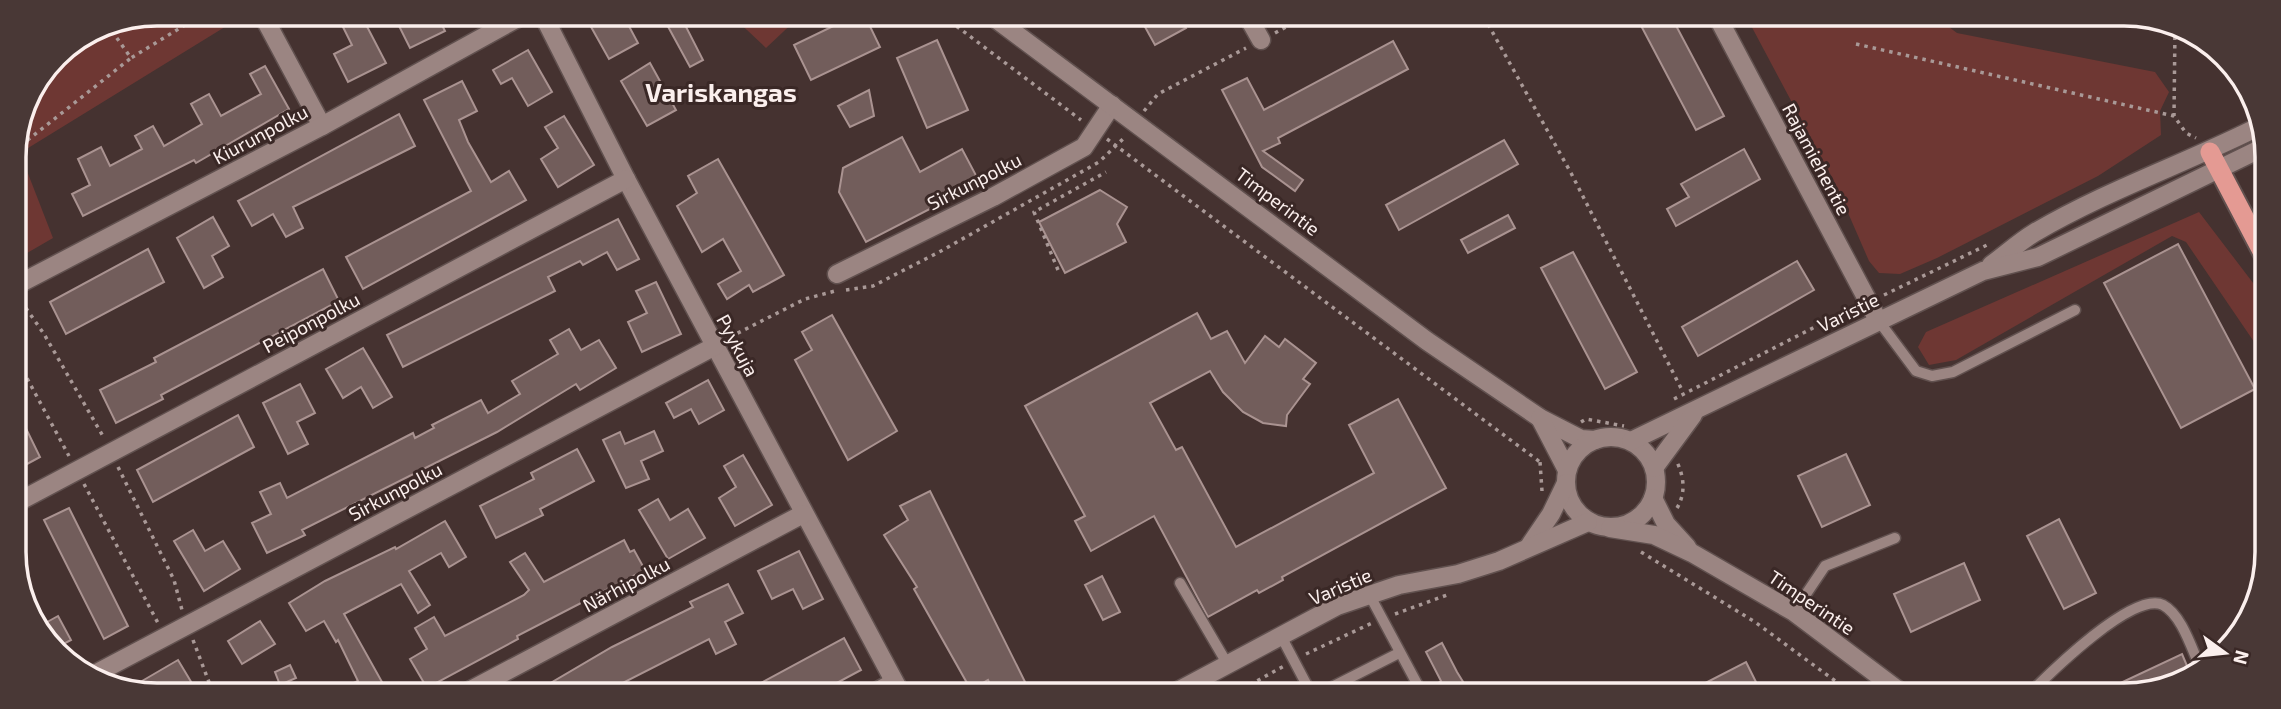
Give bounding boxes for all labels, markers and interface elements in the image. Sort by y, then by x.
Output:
district label: Variskangas [645,76,797,107]
street label: Kiurunpolku [209,99,311,169]
street label: Rajamiehentie [1778,99,1856,219]
street label: Sirkunpolku [923,147,1025,215]
street label: Timperintie [1231,162,1325,240]
street label: Peiponpolku [258,287,364,357]
street label: Varistie [1813,287,1883,337]
street label: Pyykuja [712,310,764,380]
street label: Sirkunpolku [344,457,446,525]
street label: Närhipolku [579,552,673,616]
street label: Varistie [1305,563,1375,609]
street label: Timperintie [1764,565,1860,639]
north arrow [2190,618,2260,688]
text: N [2229,648,2255,667]

